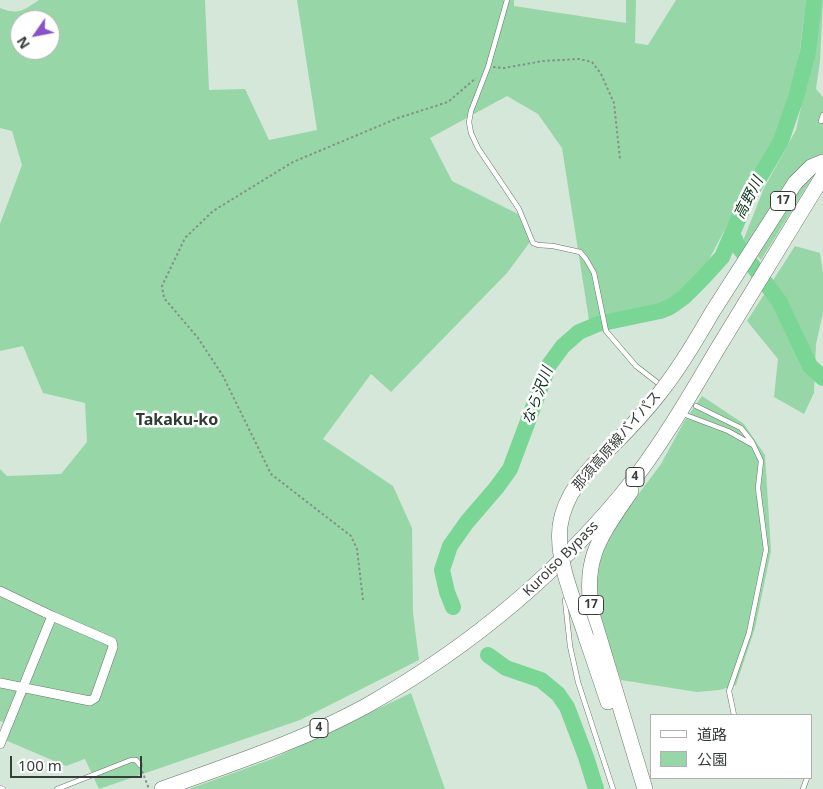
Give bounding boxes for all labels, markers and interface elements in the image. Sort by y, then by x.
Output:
north arrow [10,10,60,60]
text: N [12,33,34,53]
water label: 高野川 [731,174,767,222]
road number: 17 [770,192,796,210]
water label: なら沢川 [519,365,557,427]
street label: 那須高原線バイパス [569,388,665,494]
district label: Takaku-ko [136,410,218,430]
road number: 4 [626,468,644,487]
street label: Kuroiso Bypass [520,518,602,600]
road number: 17 [578,596,604,614]
legend [650,714,813,779]
road number: 4 [310,718,328,738]
text: 道路 [697,724,727,744]
scale bar [12,746,145,778]
text: 公園 [697,749,727,769]
text: 100 m [18,755,62,775]

